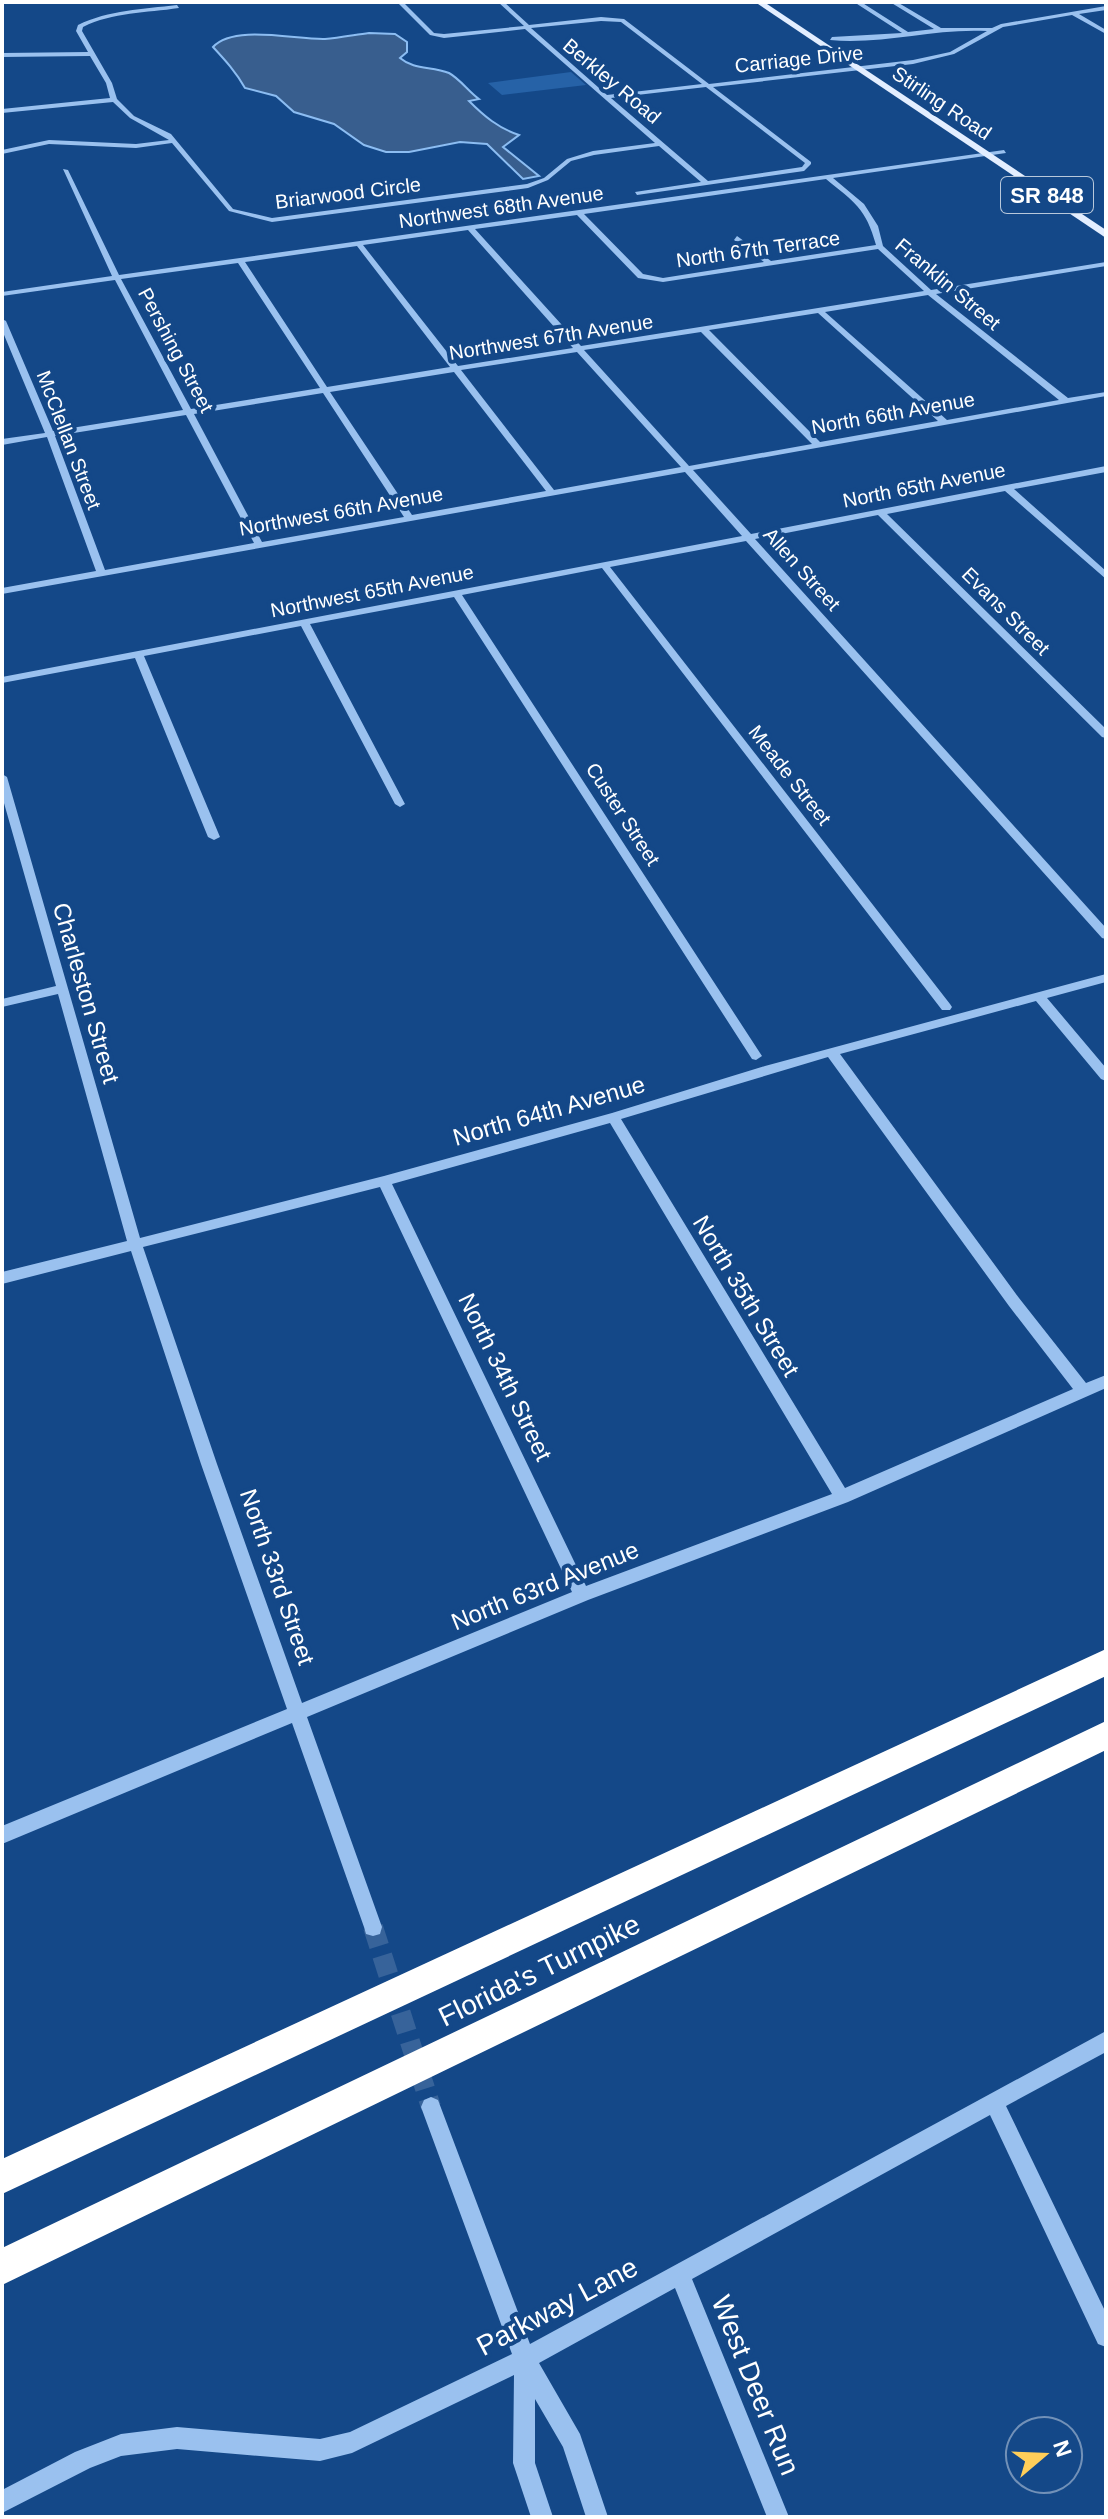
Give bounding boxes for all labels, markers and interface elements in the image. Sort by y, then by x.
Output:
street label: Berkley Road [559,34,665,128]
street label: Carriage Drive [734,41,864,77]
street label: Stirling Road [888,62,996,144]
street label: Briarwood Circle [274,173,422,213]
road number: SR 848 [1001,177,1093,213]
street label: Northwest 68th Avenue [397,182,605,232]
street label: North 67th Terrace [675,227,841,271]
street label: Franklin Street [891,234,1005,335]
street label: Pershing Street [134,284,218,416]
street label: Northwest 67th Avenue [447,310,655,364]
street label: McClellan Street [32,368,106,513]
street label: North 66th Avenue [810,388,976,438]
street label: North 65th Avenue [841,458,1007,512]
street label: Northwest 66th Avenue [237,482,445,540]
street label: Allen Street [759,523,845,615]
street label: Northwest 65th Avenue [269,561,475,621]
street label: Evans Street [958,563,1055,660]
street label: Meade Street [744,721,836,829]
street label: Custer Street [582,759,665,870]
street label: Charleston Street [48,899,125,1087]
street label: North 64th Avenue [450,1070,648,1151]
street label: North 35th Street [688,1210,805,1381]
street label: North 34th Street [453,1289,558,1465]
street label: North 33rd Street [235,1485,320,1669]
street label: North 63rd Avenue [447,1536,642,1635]
street label: Florida's Turnpike [434,1908,645,2033]
street label: Parkway Lane [472,2251,643,2362]
street label: West Deer Run [705,2291,806,2479]
north arrow [1004,2415,1084,2495]
text: N [1048,2437,1077,2460]

